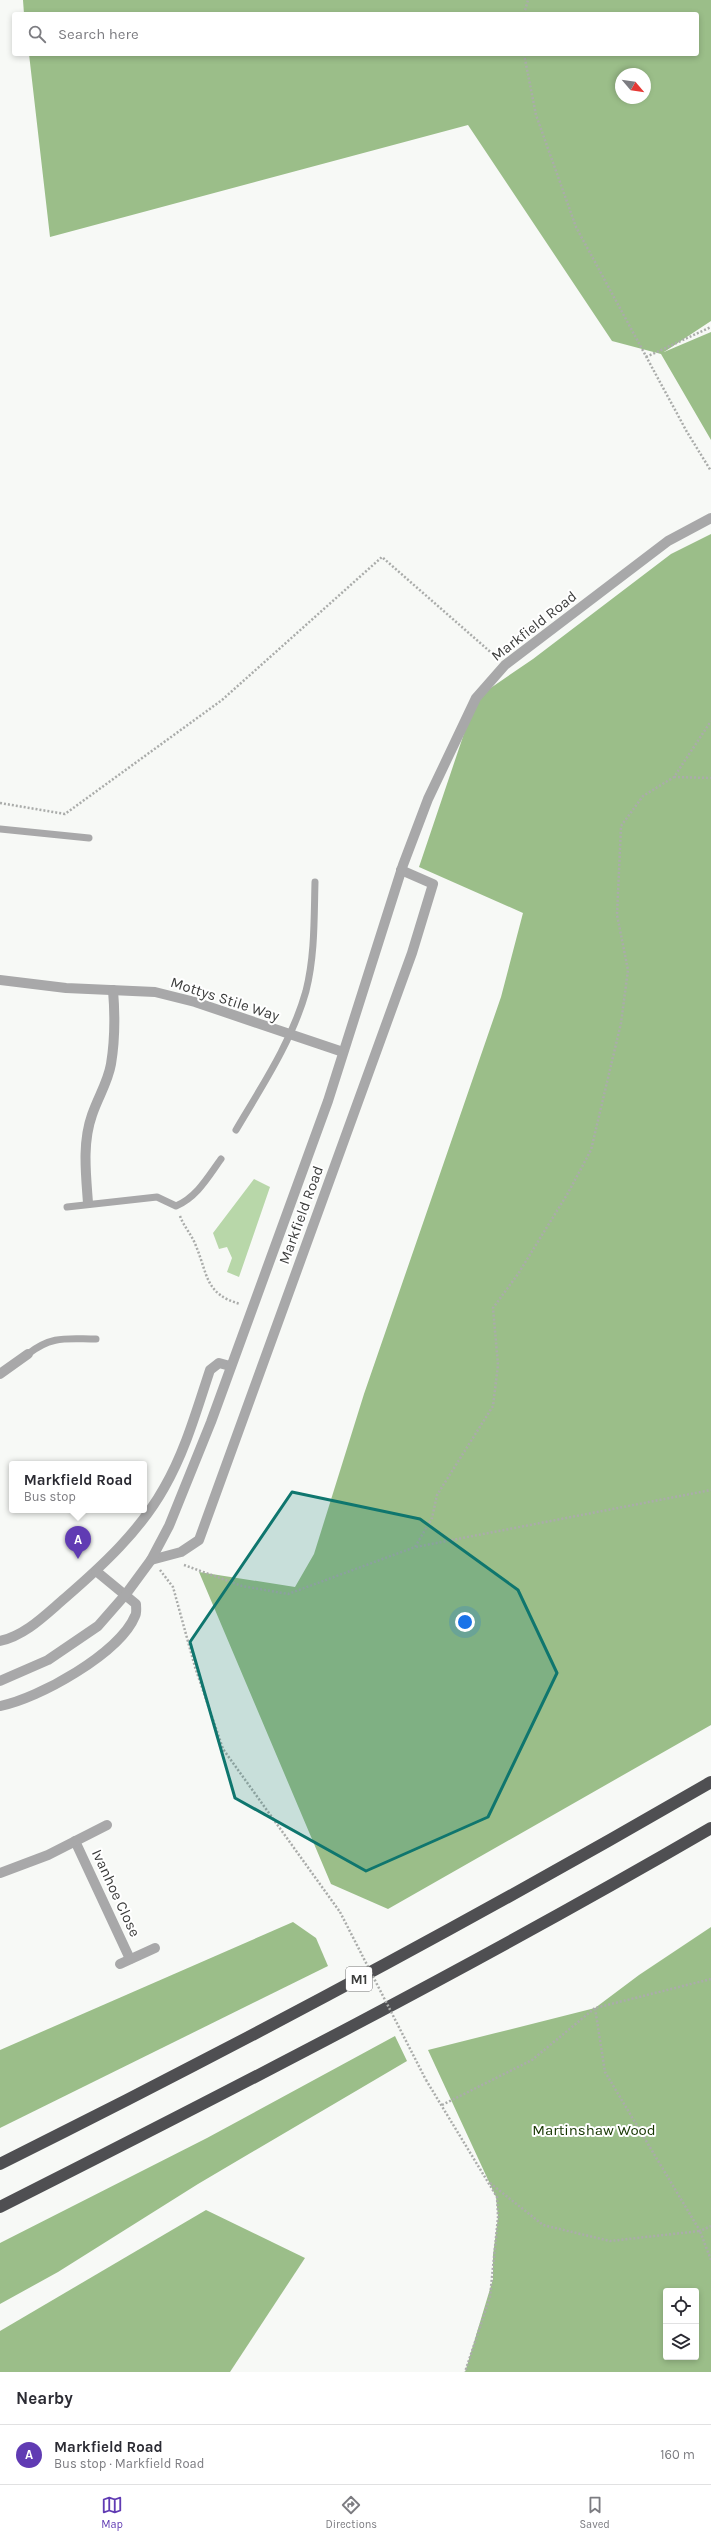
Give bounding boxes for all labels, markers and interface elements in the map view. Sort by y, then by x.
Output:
search box [12,12,699,56]
icon: search [26,23,48,45]
text: Search here [58,25,139,43]
north arrow [615,68,651,104]
street label: Markfield Road [488,587,580,665]
street label: Mottys Stile Way [168,973,282,1025]
street label: Markfield Road [275,1163,327,1267]
popup [9,1461,147,1513]
text: Markfield Road [24,1471,132,1489]
text: Bus stop [24,1489,76,1504]
pin: A [65,1526,91,1559]
your location [455,1612,475,1632]
street label: Ivanhoe Close [88,1846,144,1940]
road number: M1 [346,1967,372,1991]
park label: Martinshaw Wood [532,2121,656,2139]
map controls [663,2288,699,2360]
button: locate [663,2288,699,2324]
button: layers [663,2324,699,2360]
text: Nearby [16,2388,73,2408]
text: Markfield Road [54,2438,163,2456]
text: A [25,2447,33,2462]
text: 160 m [660,2447,695,2462]
text: Bus stop · Markfield Road [54,2456,204,2471]
tab: Map [101,2494,123,2531]
tab: Directions [325,2494,377,2531]
tab: Saved [579,2494,610,2531]

